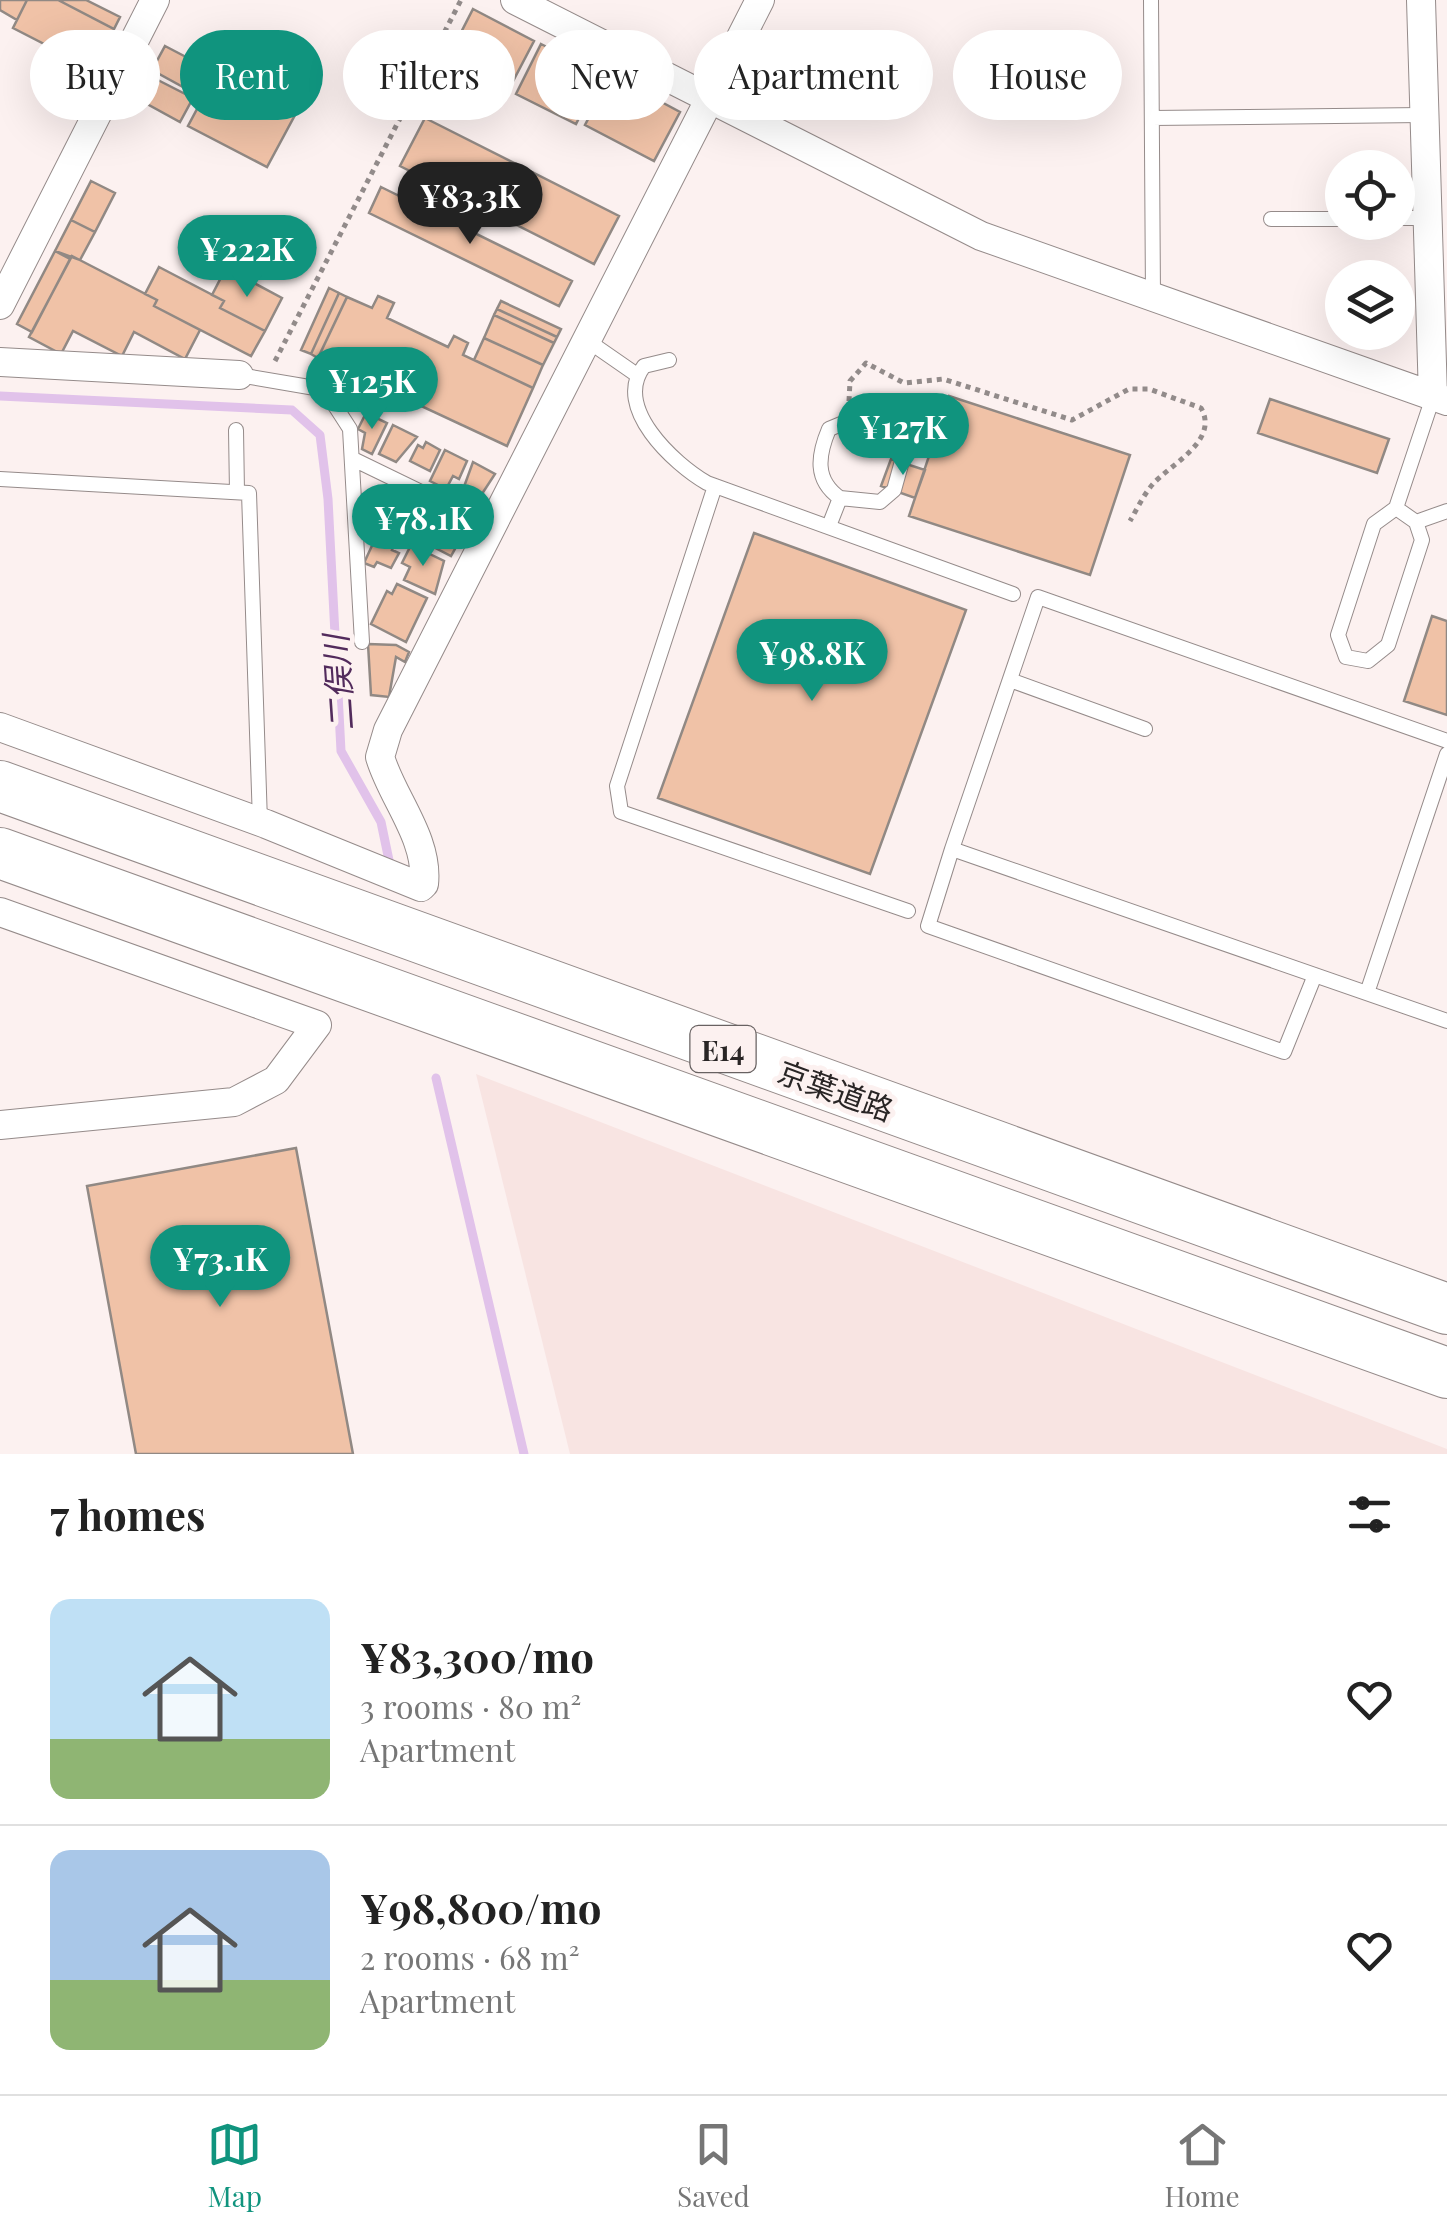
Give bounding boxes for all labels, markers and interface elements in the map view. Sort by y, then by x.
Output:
chip: Buy [30,30,160,120]
chip: Rent [180,30,323,120]
chip: Filters [343,30,515,120]
chip: New [535,30,674,120]
chip: Apartment [694,30,933,120]
chip: House [953,30,1122,120]
map controls [1325,150,1415,350]
button: locate [1325,150,1415,240]
pin: ¥83.3K [389,162,551,247]
text: ¥83.3K [420,173,520,216]
pin: ¥222K [177,215,317,300]
text: ¥222K [200,226,294,269]
button: layers [1325,260,1415,350]
pin: ¥125K [302,347,442,432]
text: ¥125K [328,358,416,401]
pin: ¥127K [833,393,973,478]
text: ¥127K [859,404,947,447]
pin: ¥78.1K [342,484,504,569]
text: ¥78.1K [374,495,472,538]
pin: ¥98.8K [731,619,893,704]
text: ¥98.8K [759,630,865,673]
water label: 二俣川 [312,631,362,732]
road number: E14 [690,1026,756,1072]
street label: 京葉道路 [773,1051,899,1129]
pin: ¥73.1K [139,1225,301,1310]
text: ¥73.1K [172,1236,268,1279]
text: 7 homes [50,1486,205,1542]
icon: filters [1342,1487,1397,1542]
text: ¥83,300/mo [360,1628,594,1684]
icon: home [130,1639,250,1759]
icon: heart [1342,1672,1397,1727]
text: 3 rooms · 80 m² [360,1684,581,1727]
text: Apartment [360,1727,515,1770]
text: ¥98,800/mo [360,1879,602,1935]
icon: home [130,1890,250,2010]
icon: heart [1342,1923,1397,1978]
text: 2 rooms · 68 m² [360,1935,579,1978]
text: Apartment [360,1978,515,2021]
tab: Map [207,2117,262,2214]
tab: Saved [677,2117,750,2214]
tab: Home [1165,2117,1240,2214]

